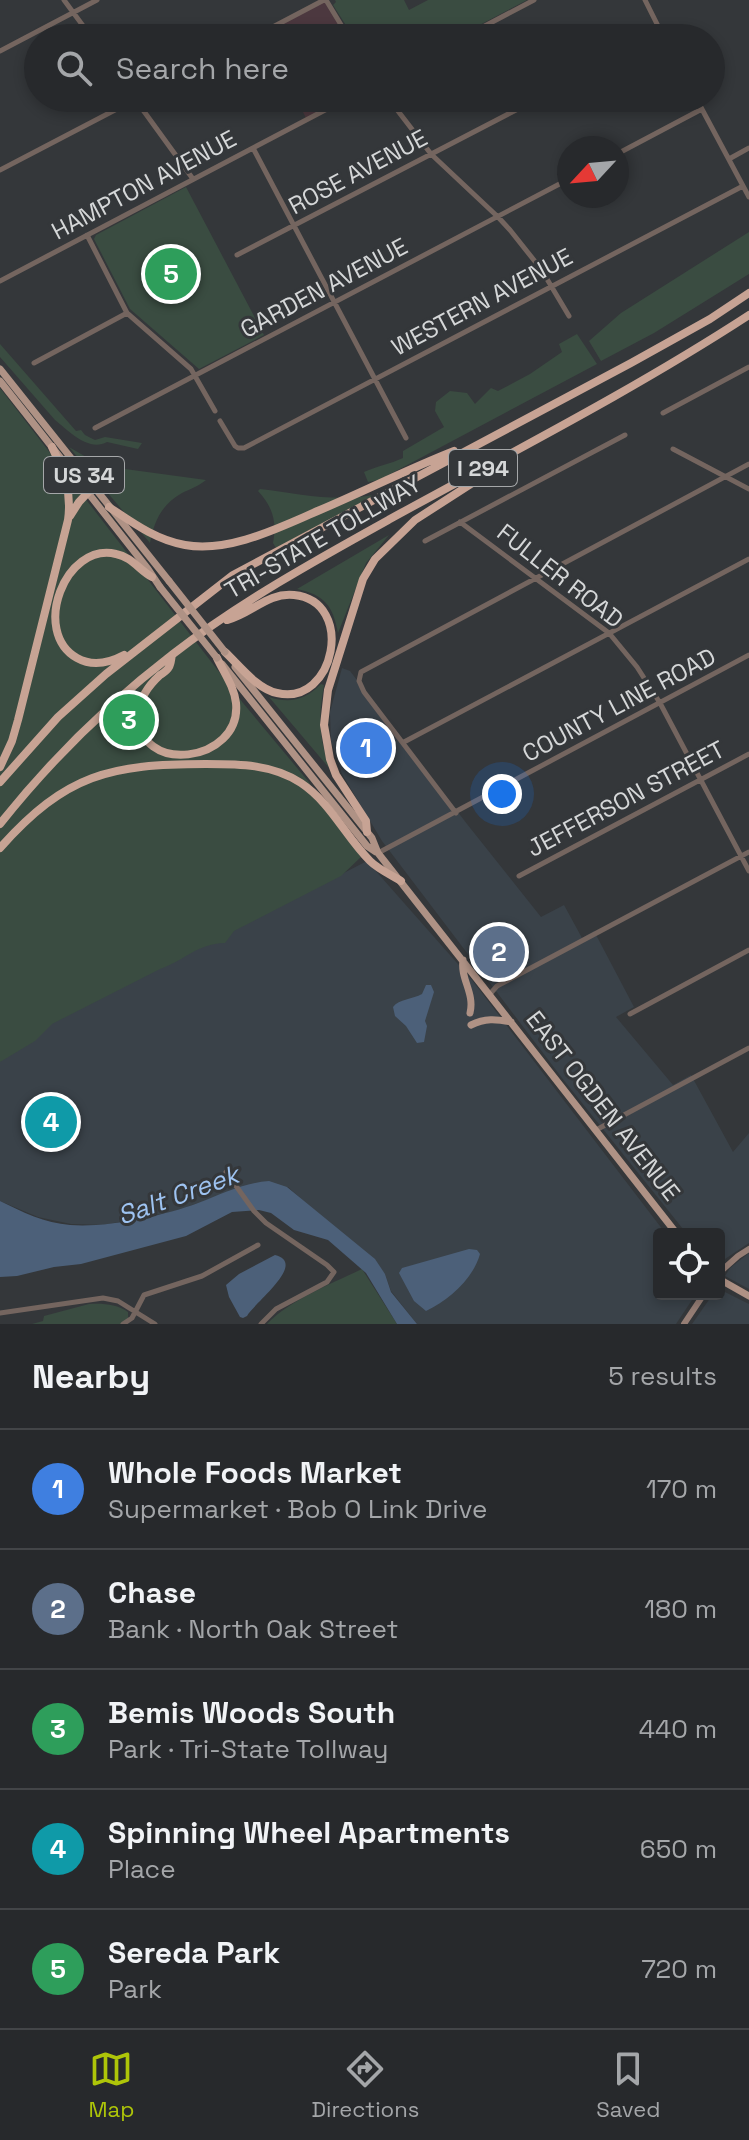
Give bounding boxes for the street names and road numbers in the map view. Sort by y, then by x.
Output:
street label: ROSE AVENUE [283,122,433,221]
street label: HAMPTON AVENUE [46,123,241,246]
street label: GARDEN AVENUE [235,230,413,345]
street label: WESTERN AVENUE [386,241,578,362]
road number: I 294 [449,450,517,486]
road number: US 34 [44,457,124,493]
street label: TRI-STATE TOLLWAY [219,468,427,605]
street label: FULLER ROAD [491,517,630,635]
street label: COUNTY LINE ROAD [517,641,721,769]
street label: JEFFERSON STREET [522,733,730,864]
street label: EAST OGDEN AVENUE [519,1004,687,1207]

